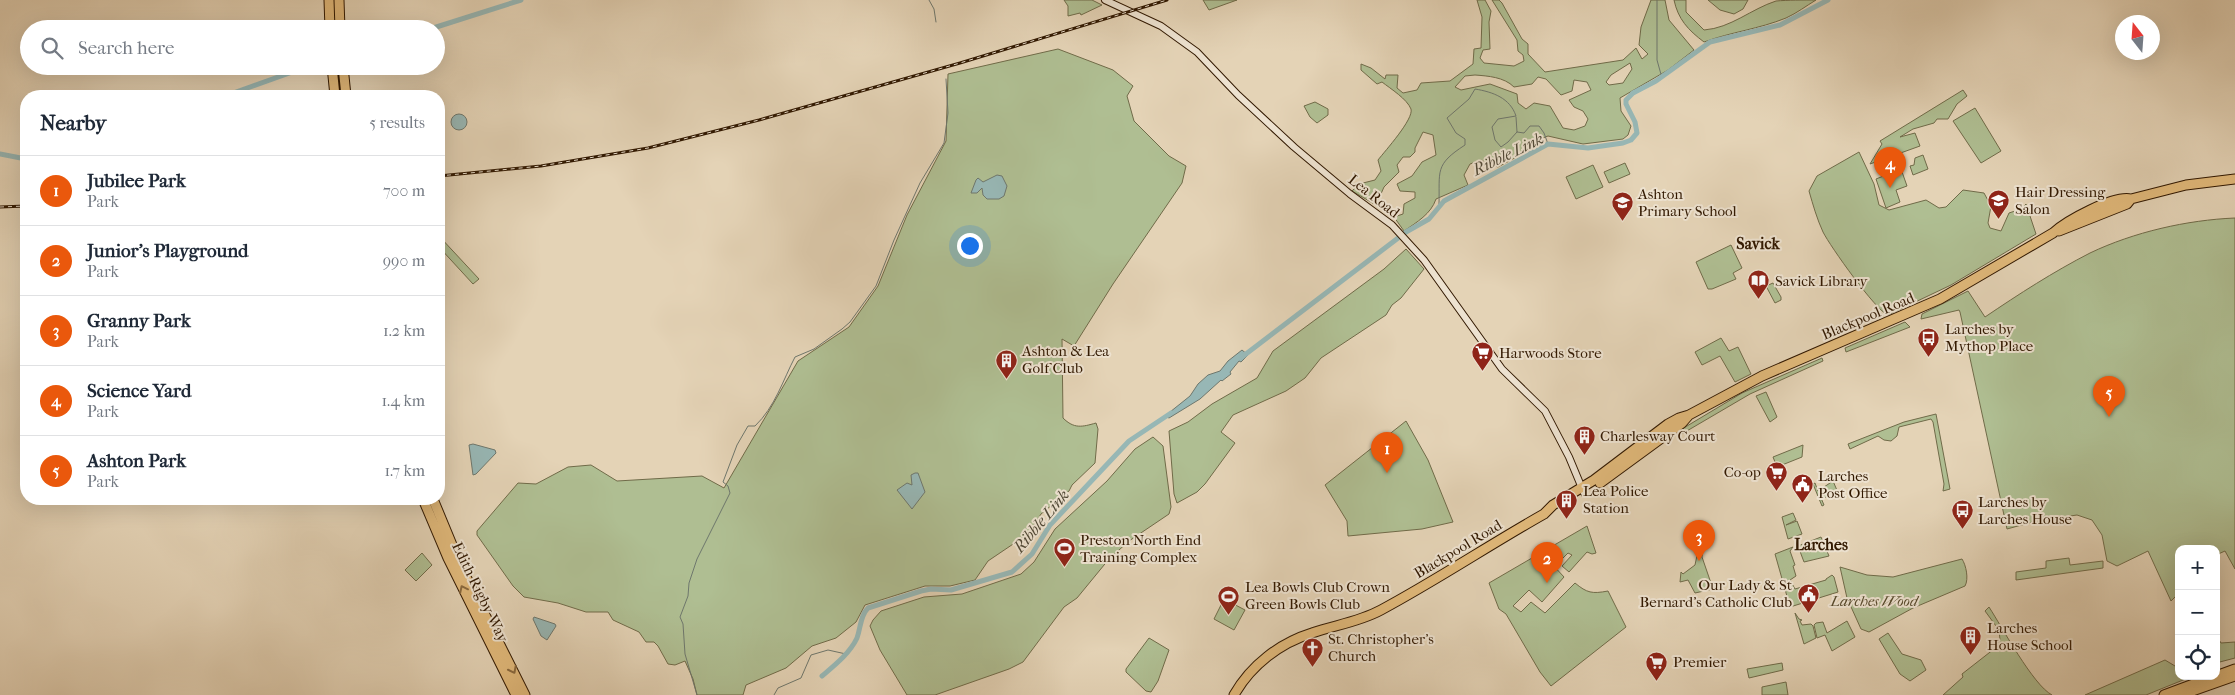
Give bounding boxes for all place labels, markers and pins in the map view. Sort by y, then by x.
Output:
pin: 4 [1874,147,1906,188]
place label: Hair Dressing Salon [2015,183,2106,218]
place label: Ashton Primary School [1637,185,1737,220]
school or university icon: Hair Dressing Salon [1987,189,2011,220]
school or university icon: Ashton Primary School [1610,191,1634,222]
library icon: Savick Library [1747,269,1771,300]
place label: Savick Library [1775,272,1869,290]
place label: Larches by Mythop Place [1945,320,2034,355]
bus stop icon: Larches by Mythop Place [1917,326,1941,357]
supermarket icon: Harwoods Store [1471,341,1495,372]
place label: Ashton & Lea Golf Club [1021,342,1110,377]
place label: Harwoods Store [1499,344,1602,362]
building icon: Ashton & Lea Golf Club [994,348,1018,379]
pin: 5 [2093,376,2125,417]
building icon: Charlesway Court [1572,424,1596,455]
place label: Charlesway Court [1600,427,1716,445]
pin: 1 [1371,432,1403,473]
supermarket icon: Co-op [1765,460,1789,491]
place label: Co-op [1724,463,1761,481]
place label: Larches Post Office [1818,467,1888,502]
public building icon: Larches Post Office [1790,473,1814,504]
place label: Lea Police Station [1583,482,1649,517]
building icon: Lea Police Station [1555,488,1579,519]
place label: Larches by Larches House [1978,493,2073,528]
bus stop icon: Larches by Larches House [1950,499,1974,530]
pin: 3 [1683,520,1715,561]
place label: Preston North End Training Complex [1080,531,1202,566]
sports icon: Preston North End Training Complex [1052,537,1076,568]
pin: 2 [1531,542,1563,583]
place label: Our Lady & St Bernard's Catholic Club [1640,576,1793,611]
place label: Lea Bowls Club Crown Green Bowls Club [1245,578,1390,613]
public building icon: Our Lady & St Bernard's Catholic Club [1796,582,1820,613]
sports icon: Lea Bowls Club Crown Green Bowls Club [1217,584,1241,615]
place label: Larches House School [1987,619,2073,654]
building icon: Larches House School [1959,625,1983,656]
place label: St. Christopher's Church [1328,630,1434,665]
church icon: St. Christopher's Church [1300,636,1324,667]
supermarket icon: Premier [1645,650,1669,681]
place label: Premier [1673,653,1727,671]

